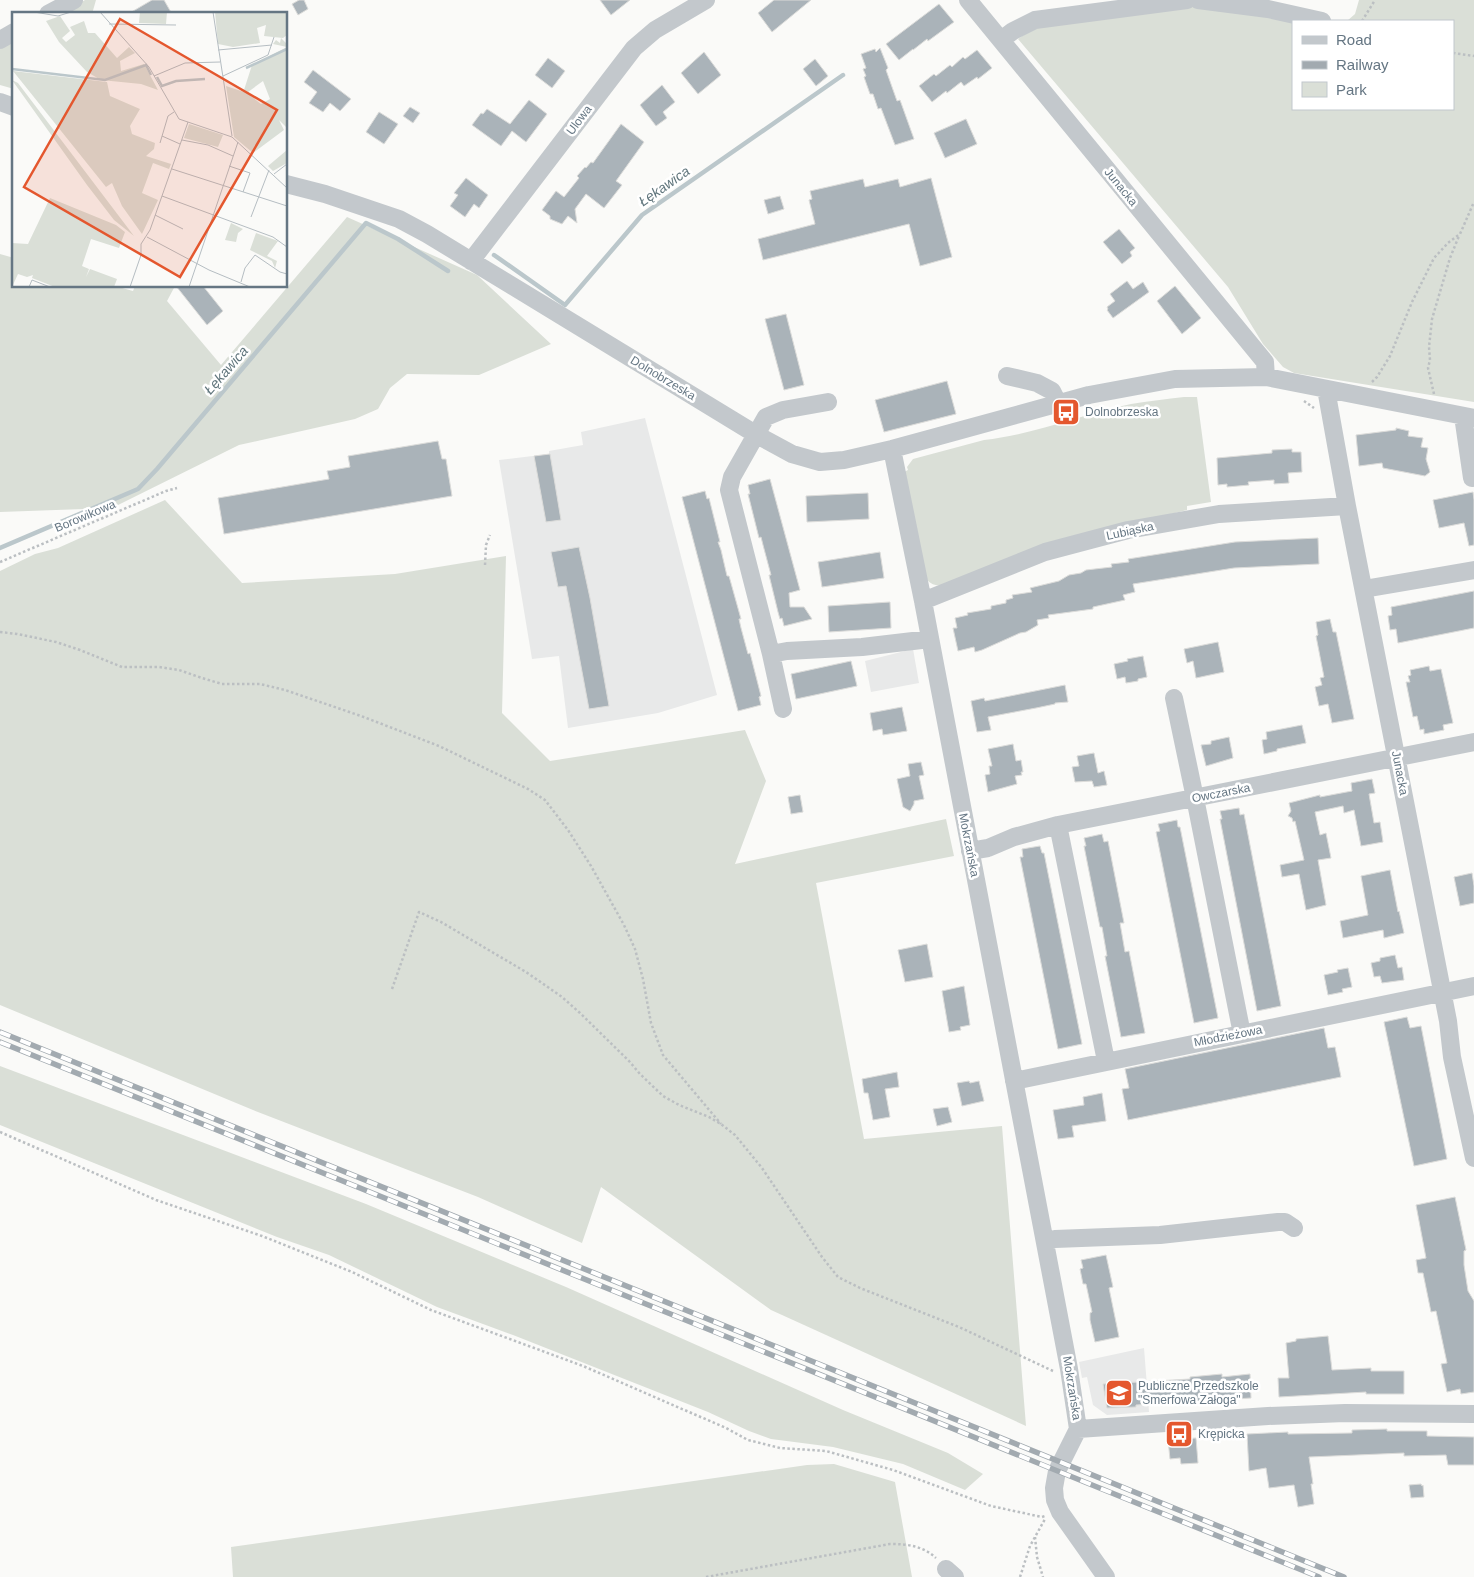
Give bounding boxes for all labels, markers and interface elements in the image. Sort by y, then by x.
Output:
inset map [12,12,288,288]
legend [1292,20,1454,110]
text: Road [1336,31,1372,48]
text: Railway [1336,56,1389,73]
text: Park [1336,81,1367,98]
street label: Ulowa [563,102,595,138]
water label: Łękawica [636,163,693,209]
street label: Junacka [1101,165,1141,209]
water label: Łękawica [201,343,251,397]
street label: Dolnobrzeska [628,353,698,403]
bus stop icon: Dolnobrzeska [1051,397,1081,427]
place label: Dolnobrzeska [1085,405,1159,419]
street label: Borowikowa [52,497,118,535]
street label: Lubiąska [1105,519,1155,543]
street label: Junacka [1389,750,1411,797]
street label: Owczarska [1191,780,1252,806]
street label: Mokrzańska [956,812,982,878]
street label: Młodzieżowa [1193,1022,1264,1049]
street label: Mokrzańska [1060,1355,1084,1421]
school or university icon: Publiczne Przedszkole "Smerfowa Załoga" [1104,1378,1134,1408]
place label: Publiczne Przedszkole "Smerfowa Załoga" [1138,1379,1259,1407]
bus stop icon: Krępicka [1164,1419,1194,1449]
place label: Krępicka [1198,1427,1245,1441]

